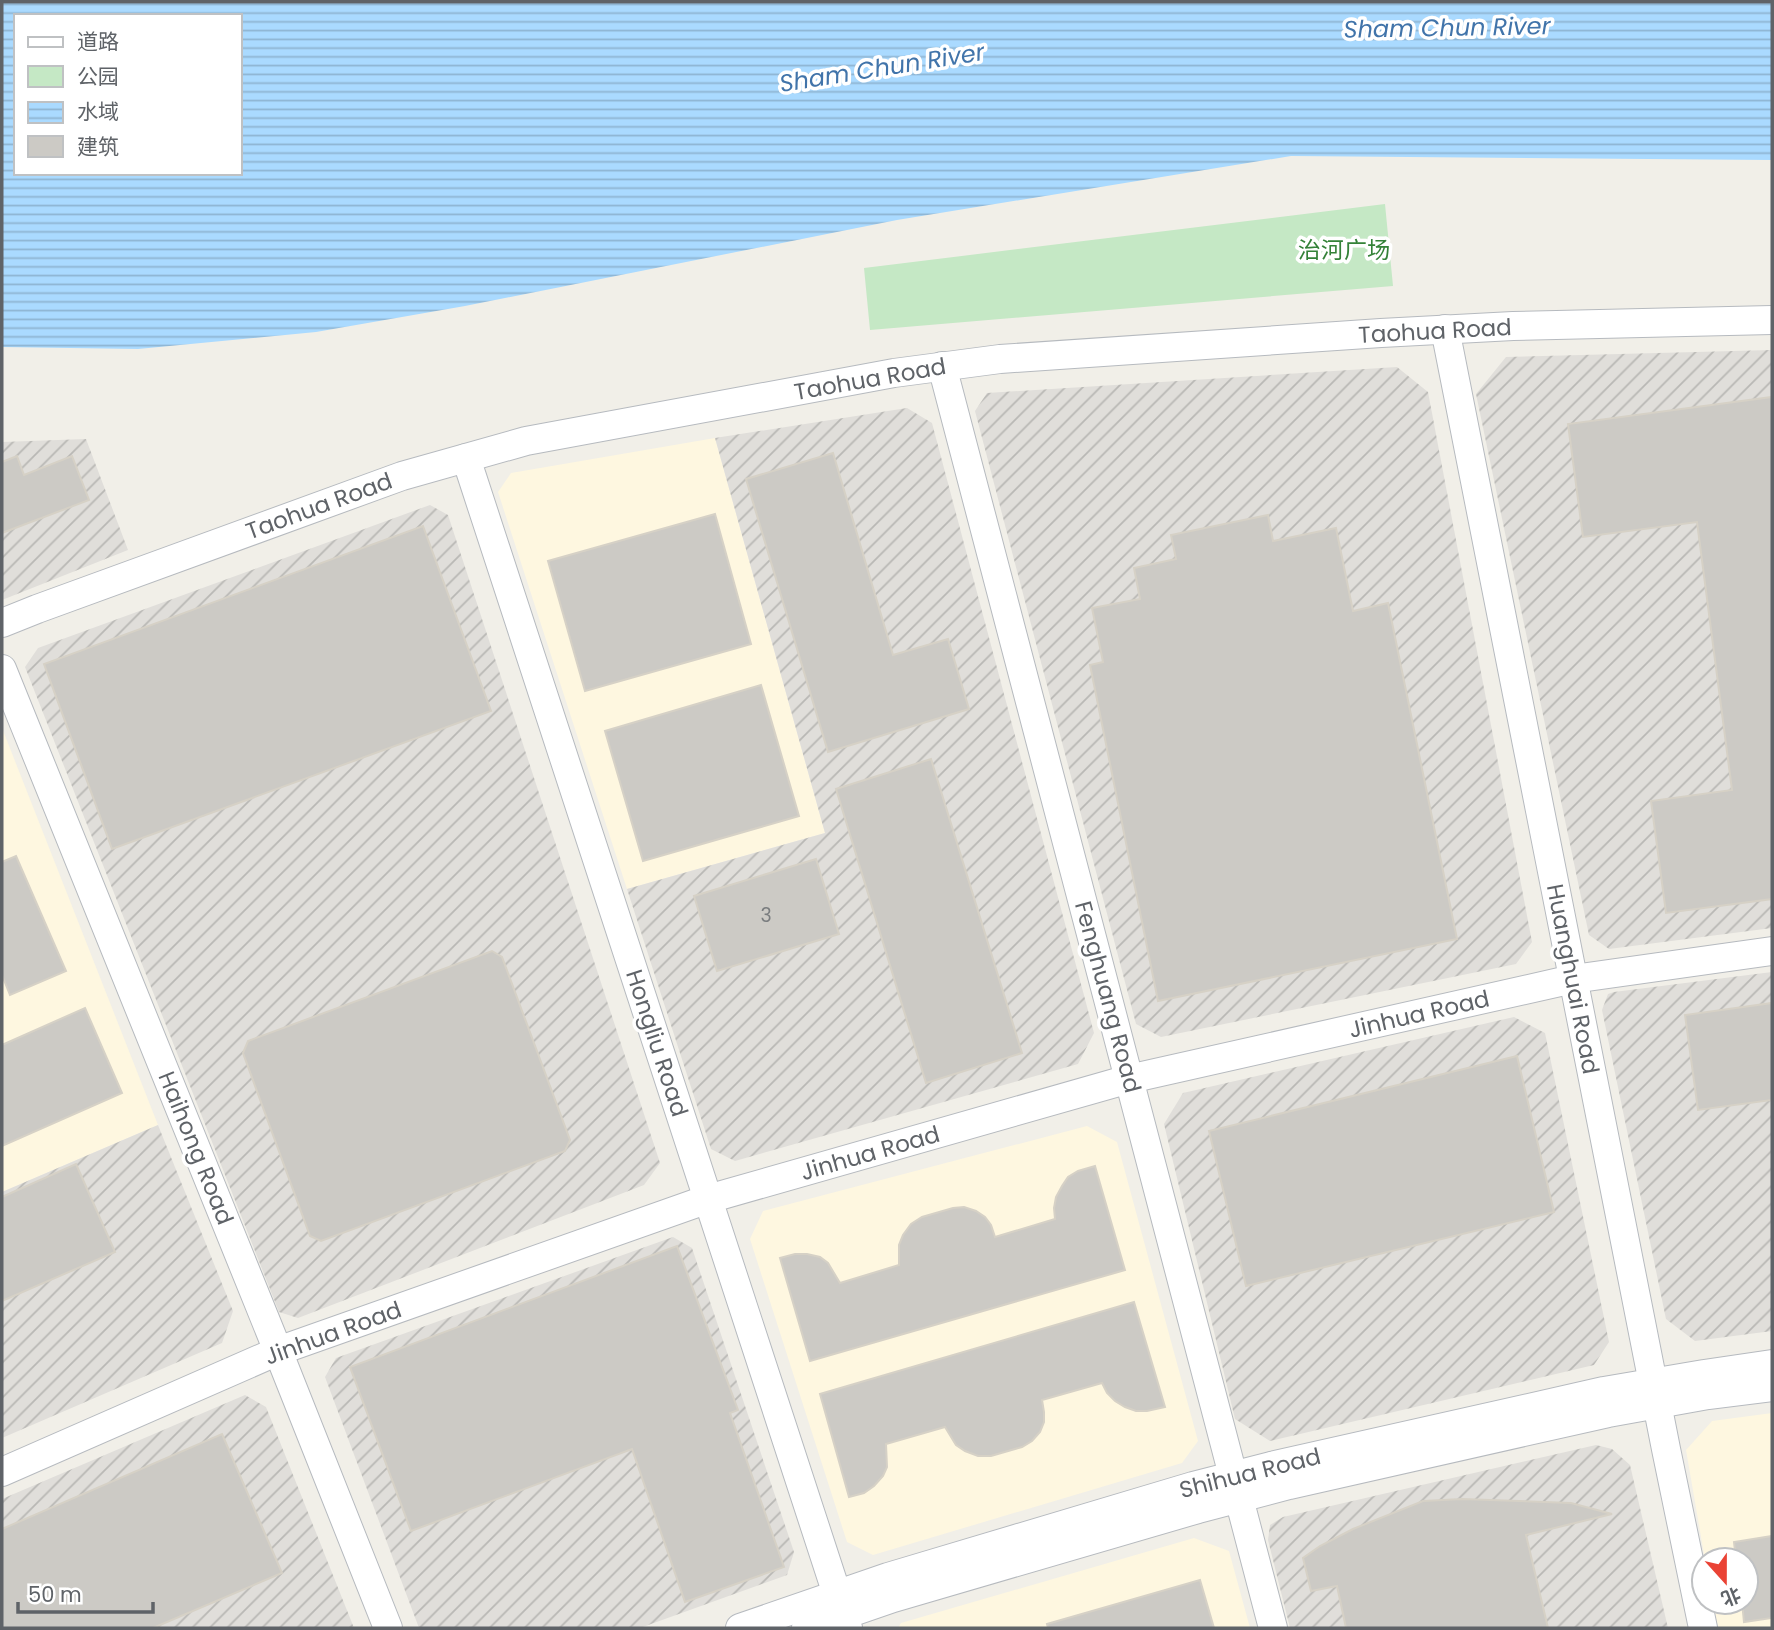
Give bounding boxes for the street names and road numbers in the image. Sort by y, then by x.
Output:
street label: Taohua Road [1357,311,1513,351]
street label: Taohua Road [792,350,948,408]
street label: Taohua Road [241,465,397,547]
street label: Huanghuai Road [1539,881,1607,1077]
street label: Fenghuang Road [1067,898,1149,1096]
street label: Hongliu Road [618,965,696,1121]
street label: Jinhua Road [1345,982,1493,1046]
street label: Haihong Road [151,1067,241,1229]
street label: Jinhua Road [797,1118,943,1188]
street label: Jinhua Road [260,1293,406,1373]
street label: Shihua Road [1176,1440,1324,1506]

